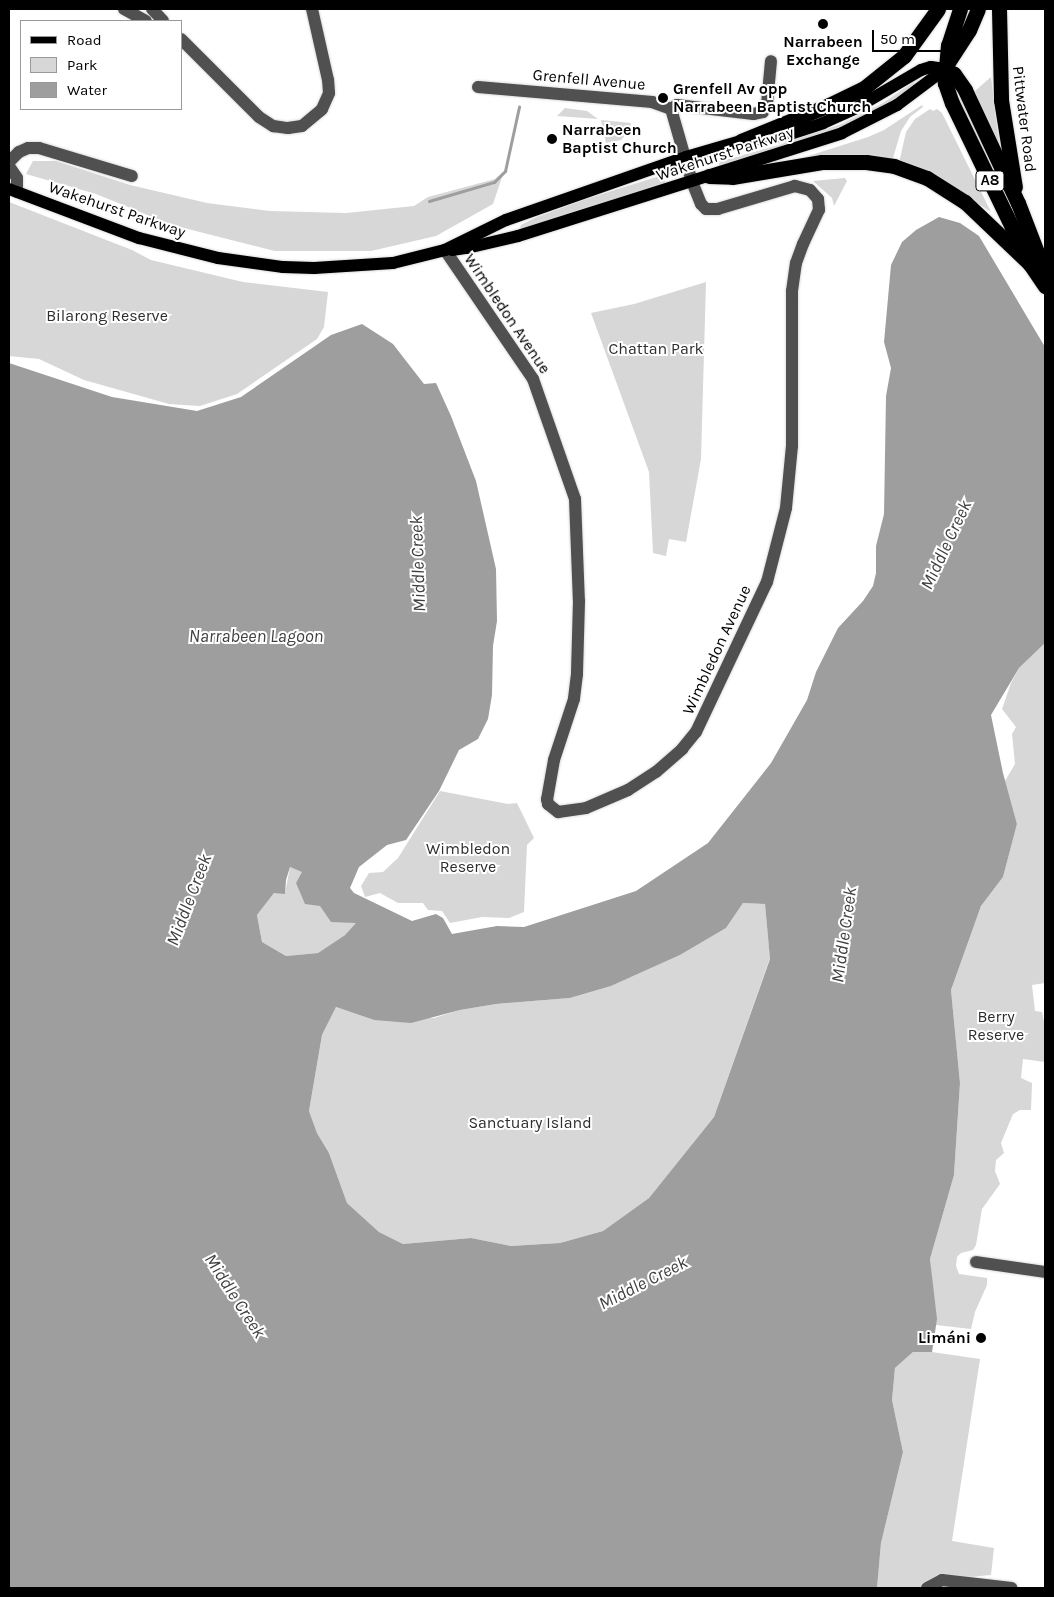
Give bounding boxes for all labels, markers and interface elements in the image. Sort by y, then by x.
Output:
marker: Narrabeen Exchange [817,18,829,30]
legend [20,20,182,110]
scale bar [874,20,955,52]
text: 50 m [880,30,915,48]
text: Road [67,31,102,49]
place label: Narrabeen Exchange [783,32,863,70]
text: Park [67,56,97,74]
street label: Pittwater Road [1008,65,1040,173]
street label: Grenfell Avenue [532,66,646,94]
place label: Grenfell Av opp Narrabeen Baptist Church [673,79,871,117]
text: Water [67,81,107,99]
marker: Grenfell Av opp Narrabeen Baptist Church [657,92,669,104]
place label: Narrabeen Baptist Church [562,120,677,158]
street label: Wakehurst Parkway [654,123,796,185]
marker: Narrabeen Baptist Church [546,133,558,145]
road number: A8 [975,168,1005,194]
street label: Wakehurst Parkway [46,178,188,242]
street label: Wimbledon Avenue [460,250,554,378]
park label: Bilarong Reserve [46,306,168,326]
park label: Chattan Park [608,339,704,359]
water label: Middle Creek [916,497,976,593]
water label: Middle Creek [406,515,430,613]
street label: Wimbledon Avenue [679,582,755,718]
water label: Narrabeen Lagoon [189,625,323,647]
park label: Wimbledon Reserve [426,839,510,877]
water label: Middle Creek [162,851,216,949]
water label: Middle Creek [827,886,861,984]
park label: Berry Reserve [968,1007,1024,1045]
park label: Sanctuary Island [468,1113,592,1133]
water label: Middle Creek [200,1250,270,1342]
water label: Middle Creek [595,1251,691,1315]
place label: Limáni [918,1328,971,1348]
marker: Limáni [975,1332,987,1344]

